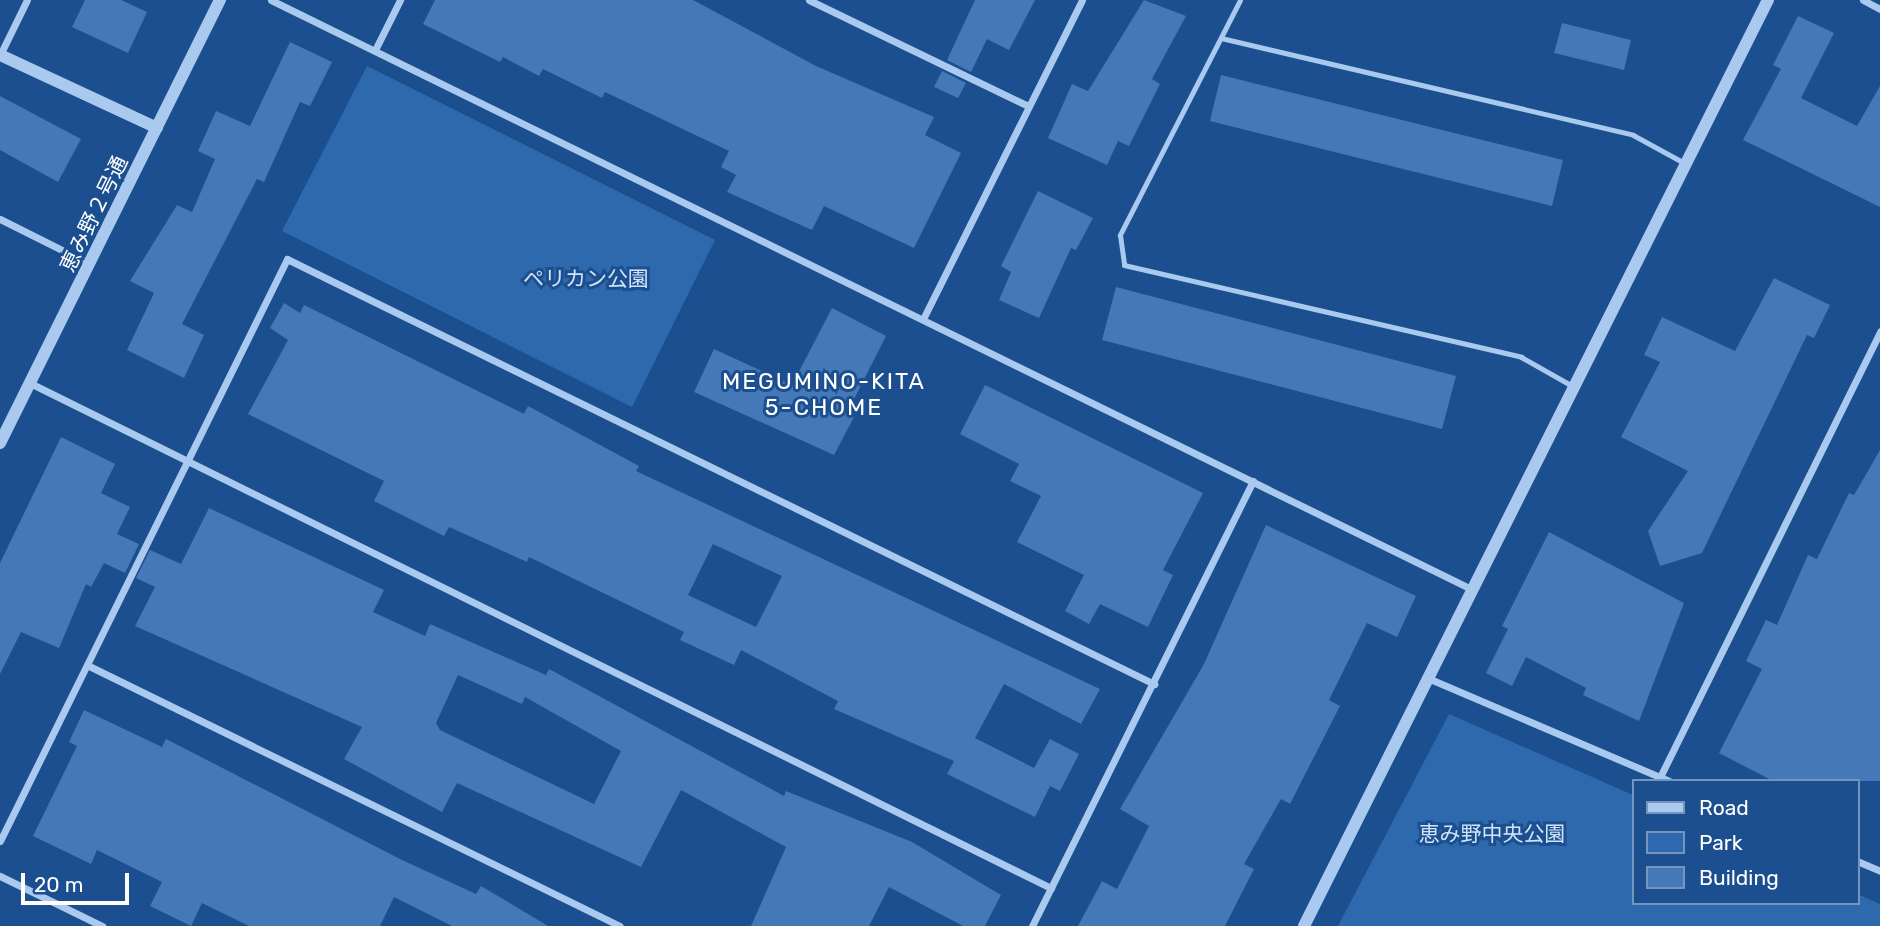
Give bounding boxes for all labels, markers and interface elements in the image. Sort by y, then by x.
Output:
street label: 恵み野２号通 [55,152,133,276]
park label: ペリカン公園 [523,266,649,292]
district label: MEGUMINO-KITA 5-CHOME [724,367,924,421]
legend [1632,779,1859,905]
text: Road [1699,795,1749,820]
park label: 恵み野中央公園 [1419,821,1565,847]
text: Park [1699,830,1743,855]
scale bar [24,860,133,904]
text: Building [1699,865,1779,890]
text: 20 m [34,872,83,897]

